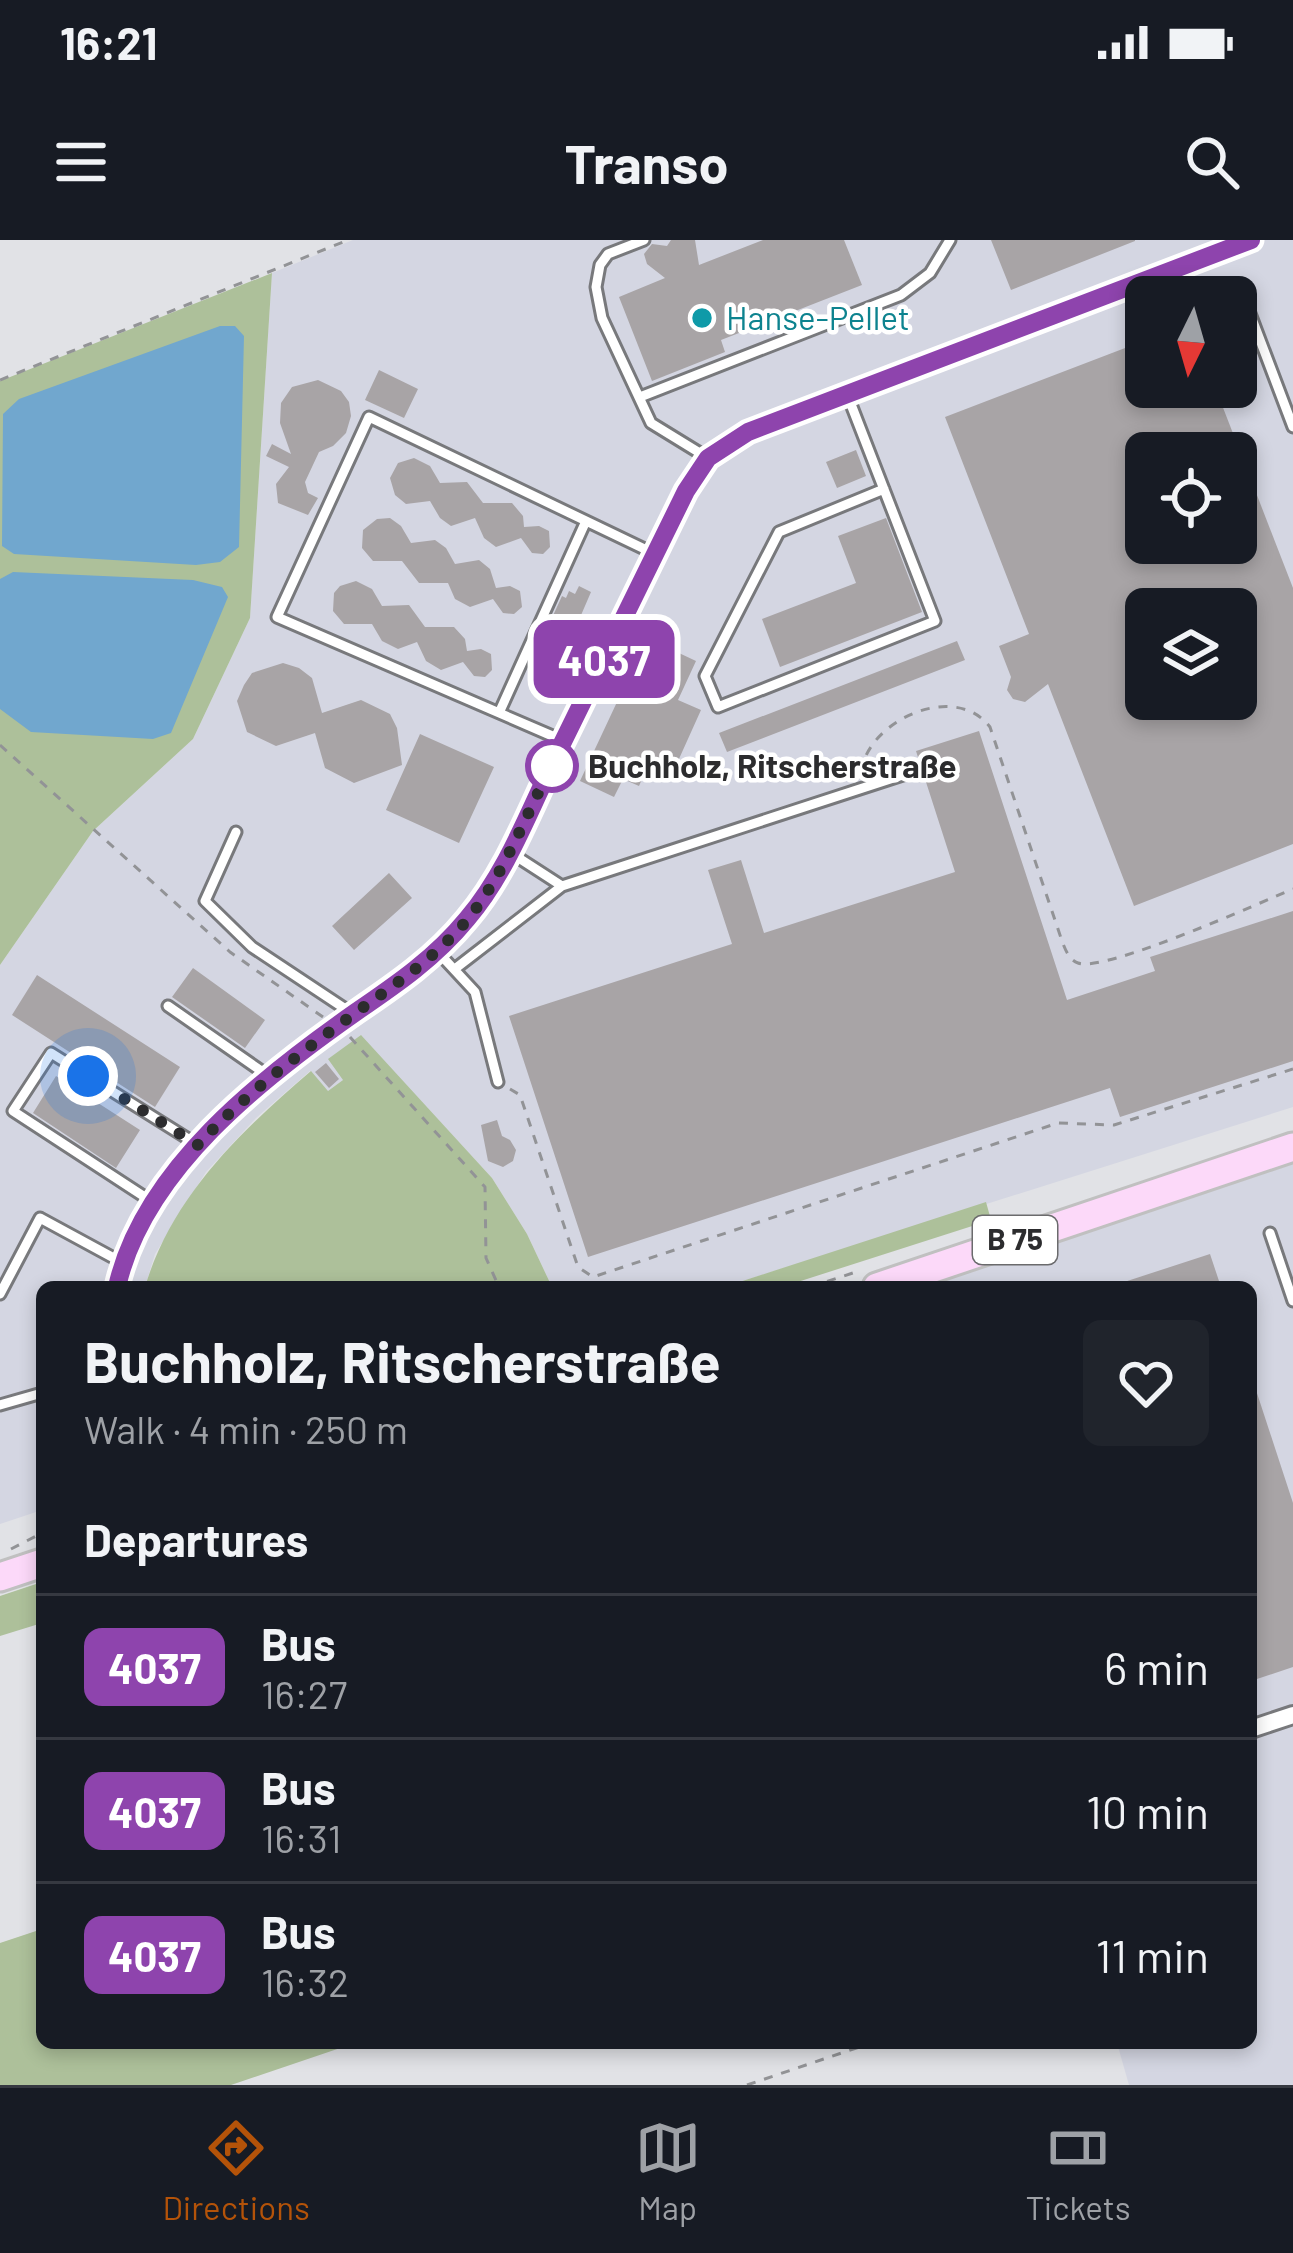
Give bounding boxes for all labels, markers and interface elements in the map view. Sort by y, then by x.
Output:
text: 16:21 [60,15,157,69]
icon: menu [48,129,114,195]
icon: search [1179,129,1245,195]
text: Transo [564,130,729,195]
north arrow [1125,276,1257,408]
map controls [1125,276,1257,720]
place label: Hanse-Pellet [726,297,910,337]
marker: Hanse-Pellet [689,305,715,331]
button: locate [1125,432,1257,564]
button: layers [1125,588,1257,720]
line badge: 4037 [520,620,688,698]
text: 4037 [558,634,650,684]
marker: Buchholz, Ritscherstraße [527,741,577,791]
place label: Buchholz, Ritscherstraße [588,745,957,785]
your location [58,1046,118,1106]
road number: B 75 [973,1216,1057,1264]
button: heart [1083,1320,1209,1446]
text: Buchholz, Ritscherstraße [84,1326,721,1394]
text: Walk · 4 min · 250 m [84,1405,408,1452]
text: Departures [84,1512,308,1566]
text: Bus [261,1616,336,1670]
text: 6 min [1104,1640,1209,1694]
text: 4037 [108,1642,201,1692]
text: 16:27 [261,1670,347,1717]
text: Bus [261,1760,336,1814]
text: 10 min [1086,1784,1209,1838]
text: 4037 [108,1786,201,1836]
text: 16:31 [261,1814,341,1861]
text: Bus [261,1904,336,1958]
text: 11 min [1095,1928,1209,1982]
text: 4037 [108,1930,201,1980]
text: 16:32 [261,1958,349,2005]
tab: Directions [162,2115,310,2227]
tab: Map [635,2115,701,2227]
tab: Tickets [1026,2115,1131,2227]

